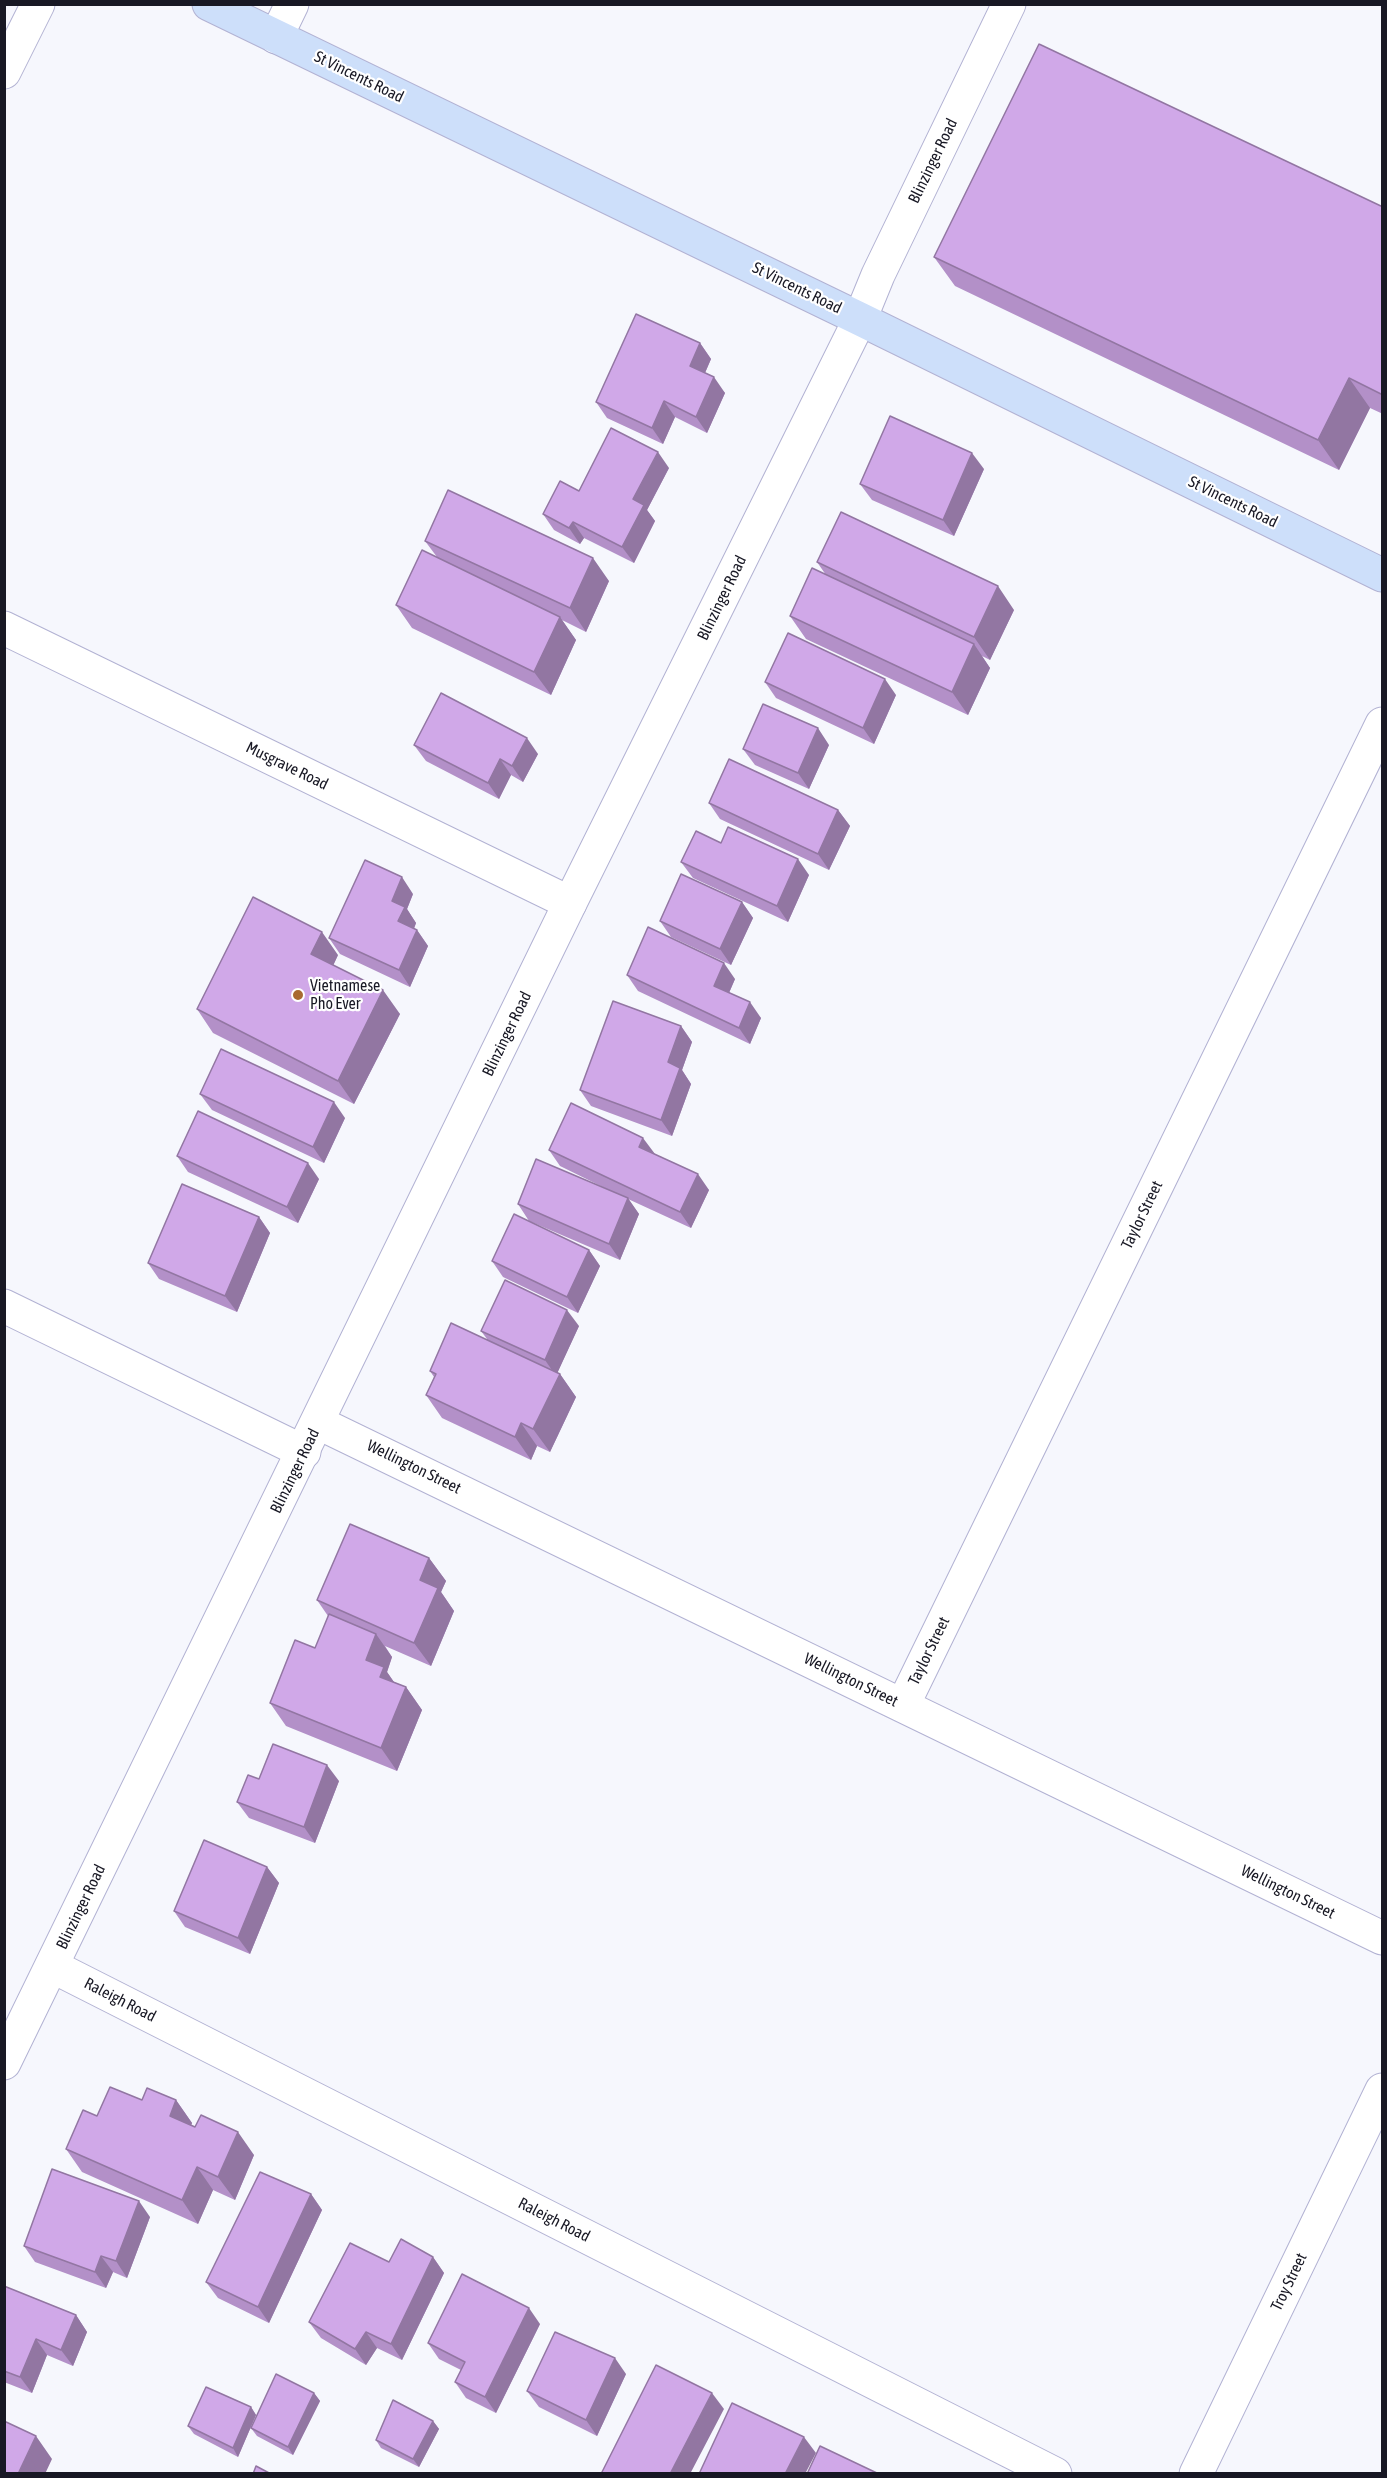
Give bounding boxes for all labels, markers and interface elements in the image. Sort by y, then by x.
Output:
street label: St Vincents Road [311,47,407,107]
street label: Blinzinger Road [904,116,962,206]
street label: St Vincents Road [749,258,845,318]
street label: St Vincents Road [1185,472,1281,532]
street label: Blinzinger Road [693,553,751,643]
street label: Musgrave Road [243,738,331,794]
place label: Vietnamese Pho Ever [310,976,380,1014]
marker: Vietnamese Pho Ever [291,988,305,1002]
street label: Blinzinger Road [478,989,536,1079]
street label: Taylor Street [1117,1178,1167,1252]
street label: Blinzinger Road [266,1426,324,1516]
street label: Wellington Street [364,1436,464,1498]
street label: Taylor Street [904,1614,954,1688]
street label: Wellington Street [801,1649,901,1711]
street label: Wellington Street [1238,1861,1338,1923]
street label: Blinzinger Road [52,1862,110,1952]
street label: Raleigh Road [81,1974,159,2026]
street label: Raleigh Road [515,2194,593,2246]
street label: Troy Street [1267,2250,1311,2314]

